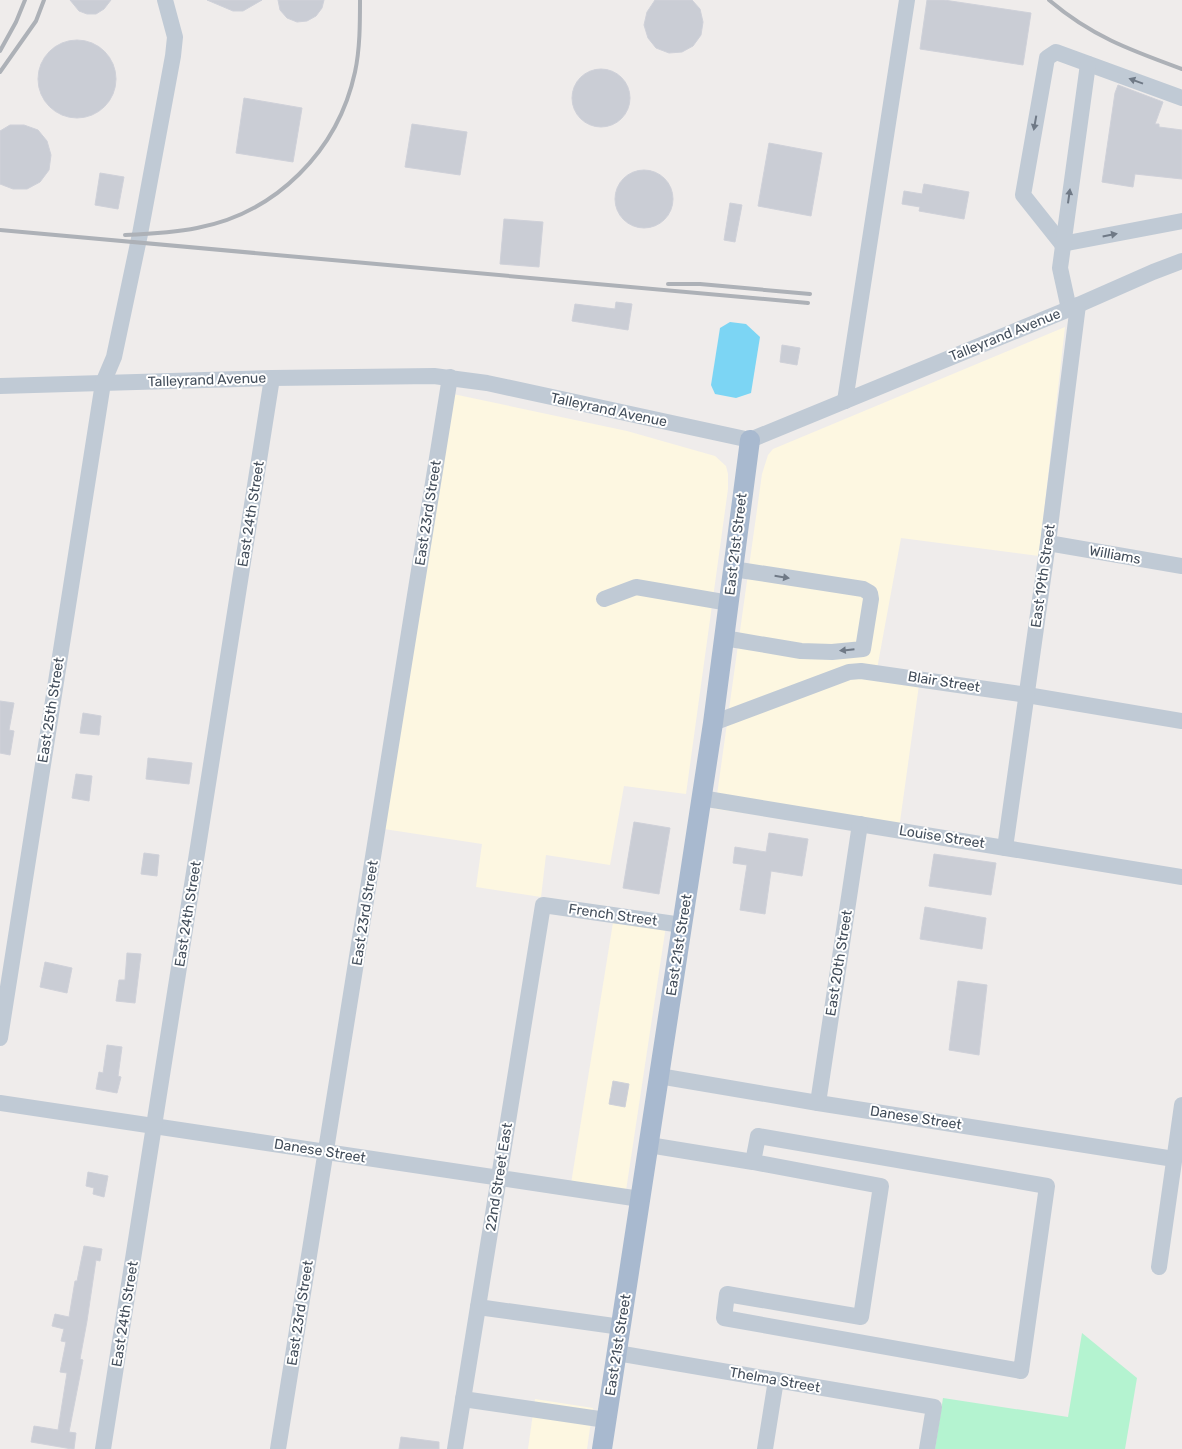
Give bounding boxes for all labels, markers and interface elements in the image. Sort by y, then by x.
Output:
one-way arrow [1128,77,1143,85]
one-way arrow [1030,115,1038,131]
one-way arrow [1066,187,1074,203]
one-way arrow [1103,231,1118,239]
street label: Talleyrand Avenue [947,305,1063,365]
street label: Talleyrand Avenue [147,369,267,391]
street label: Talleyrand Avenue [549,389,669,431]
street label: East 24th Street [234,459,268,568]
street label: East 23rd Street [411,459,445,567]
street label: East 21st Street [721,491,751,596]
street label: East 19th Street [1027,523,1059,629]
street label: Williams [1088,542,1142,568]
one-way arrow [774,573,790,581]
one-way arrow [839,646,855,654]
street label: East 25th Street [34,655,68,764]
street label: Blair Street [907,668,982,696]
street label: Louise Street [898,822,987,852]
street label: East 24th Street [171,859,205,968]
street label: East 23rd Street [348,859,382,967]
street label: East 21st Street [663,892,696,997]
street label: French Street [567,900,659,930]
street label: East 20th Street [822,908,856,1017]
street label: Danese Street [869,1102,964,1134]
street label: 22nd Street East [482,1121,516,1232]
street label: Danese Street [273,1135,368,1167]
street label: East 24th Street [108,1259,142,1368]
street label: East 23rd Street [283,1259,317,1367]
street label: East 21st Street [602,1292,635,1397]
street label: Thelma Street [728,1364,822,1396]

